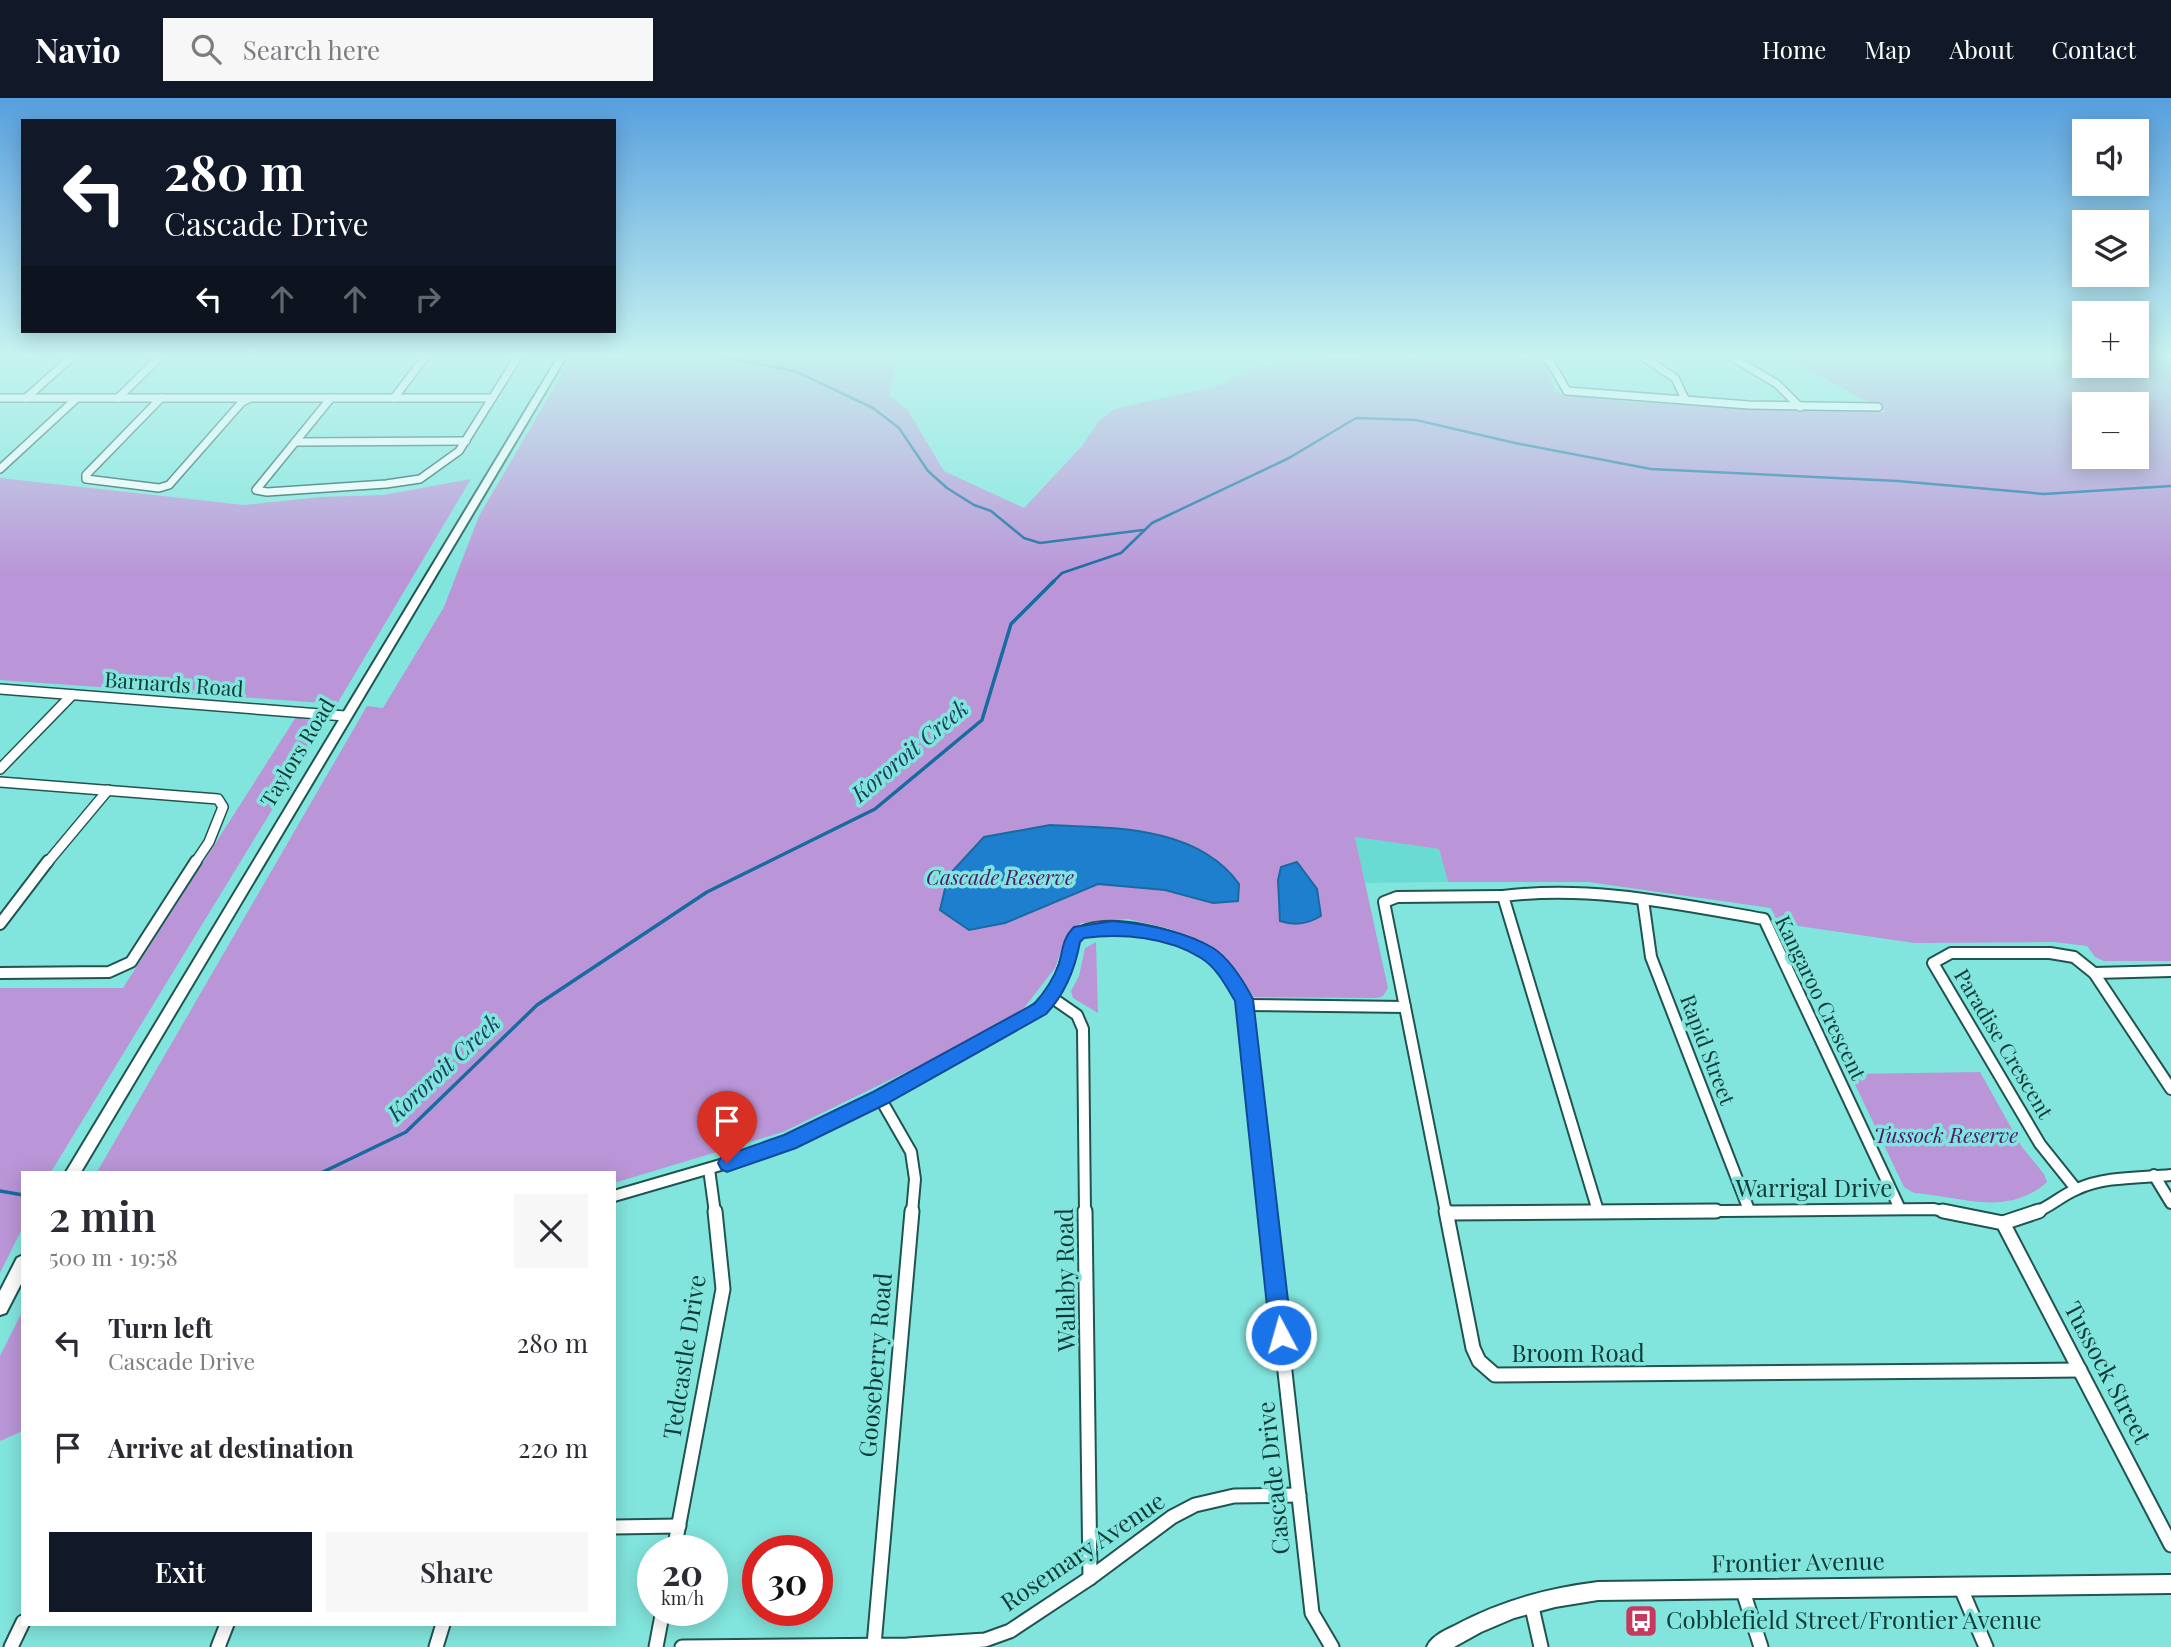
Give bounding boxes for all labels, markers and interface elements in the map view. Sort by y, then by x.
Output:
search box [163,18,653,81]
text: Navio [35,27,121,71]
icon: search [187,30,225,68]
text: Search here [243,32,380,67]
text: Home [1762,33,1826,65]
text: Map [1864,33,1911,65]
text: About [1949,33,2013,65]
text: Contact [2051,33,2136,65]
map controls [2072,119,2149,469]
button: sound [2072,119,2149,196]
text: 280 m [164,138,304,203]
icon: left [49,147,140,238]
text: Cascade Drive [164,201,369,244]
button: layers [2072,210,2149,287]
icon: left [190,280,228,318]
icon: ahead [263,280,301,318]
icon: ahead [336,280,374,318]
icon: right [409,280,447,318]
button: + [2072,301,2149,378]
button: − [2072,392,2149,469]
street label: Barnards Road [104,664,245,702]
street label: Taylors Road [253,692,340,812]
water label: Kororoit Creek [843,692,974,809]
park label: Cascade Reserve [926,862,1074,890]
street label: Kangaroo Crescent [1770,910,1874,1084]
street label: Paradise Crescent [1949,963,2061,1124]
street label: Rapid Street [1675,990,1743,1109]
water label: Kororoit Creek [379,1006,506,1128]
pin [697,1091,757,1163]
icon: arrive [708,1102,746,1140]
park label: Tussock Reserve [1874,1120,2018,1148]
street label: Warrigal Drive [1735,1171,1892,1203]
text: 2 min [49,1187,156,1243]
button: close [514,1194,588,1268]
street label: Wallaby Road [1047,1208,1081,1353]
text: 500 m · 19:58 [49,1241,178,1272]
street label: Gooseberry Road [850,1271,898,1458]
street label: Tedcastle Drive [654,1272,712,1441]
street label: Tussock Street [2058,1295,2160,1449]
position arrow [1244,1298,1318,1372]
text: Turn left [108,1310,213,1345]
icon: left [49,1324,87,1362]
text: 280 m [517,1325,588,1360]
street label: Broom Road [1511,1336,1645,1368]
text: Cascade Drive [108,1345,255,1376]
street label: Cascade Drive [1248,1400,1296,1556]
icon: arrive [49,1429,87,1467]
text: Arrive at destination [108,1430,354,1465]
text: 220 m [518,1430,588,1465]
street label: Rosemary Avenue [994,1484,1170,1617]
button: Exit [49,1532,312,1612]
button: Share [326,1532,588,1612]
speed limit sign: 30 [742,1535,833,1626]
street label: Frontier Avenue [1711,1543,1885,1579]
text: 20 [662,1548,703,1595]
text: km/h [661,1586,704,1610]
bus stop icon: Cobblefield Street/Frontier Avenue [1622,1602,1660,1640]
place label: Cobblefield Street/Frontier Avenue [1666,1603,2042,1635]

